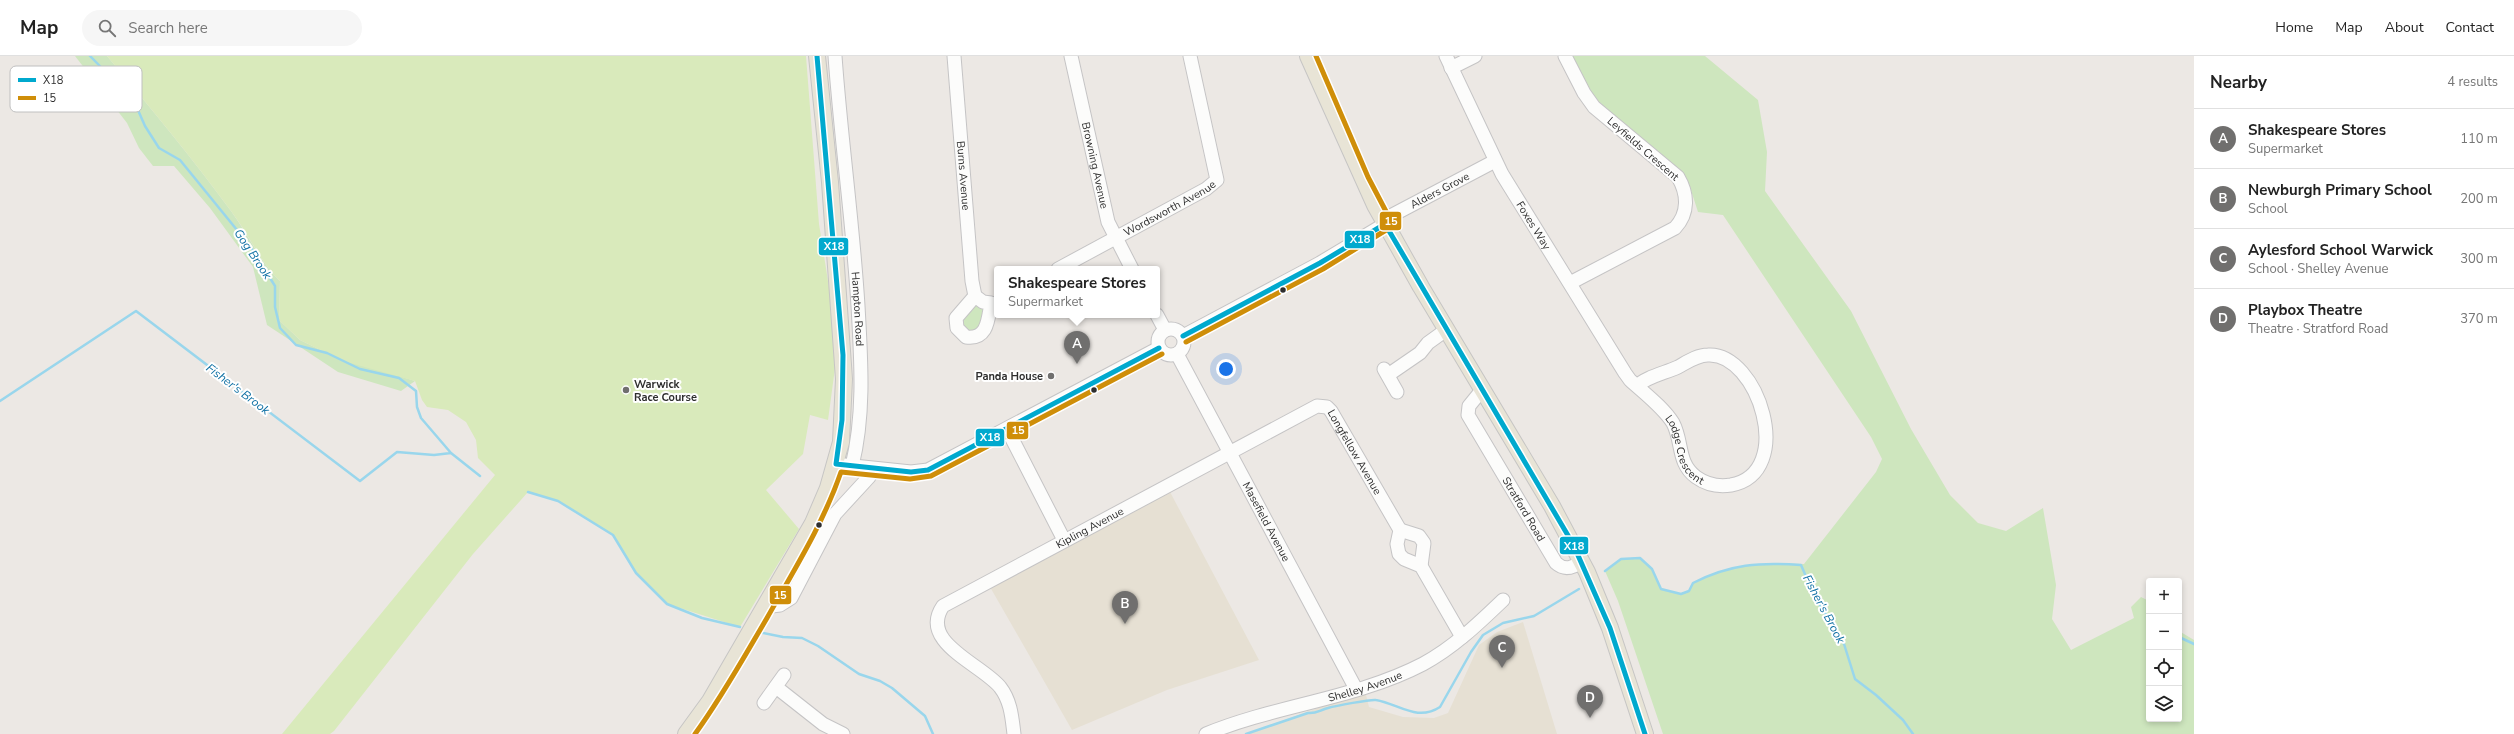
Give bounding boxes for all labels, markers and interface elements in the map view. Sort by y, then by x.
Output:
search box [82,10,362,46]
text: Map [20,15,58,41]
icon: search [96,17,118,39]
text: Search here [128,18,208,38]
text: Home [2275,18,2313,37]
text: Map [2335,18,2363,37]
text: About [2385,18,2424,37]
text: Contact [2446,18,2494,37]
legend [10,66,142,112]
text: Nearby [2210,71,2267,94]
text: X18 [43,73,64,88]
text: 4 results [2447,73,2498,91]
text: 15 [43,91,57,106]
street label: Leyfields Crescent [1604,114,1682,184]
text: Shakespeare Stores [2248,120,2386,140]
street label: Browning Avenue [1078,121,1112,210]
text: A [2218,130,2228,148]
text: 110 m [2460,130,2498,148]
street label: Burns Avenue [953,140,974,211]
text: Supermarket [2248,140,2323,158]
street label: Alders Grove [1407,168,1472,212]
street label: Wordsworth Avenue [1121,177,1219,240]
text: Newburgh Primary School [2248,180,2432,200]
text: B [2219,190,2227,208]
text: 200 m [2460,190,2498,208]
street label: Foxes Way [1513,198,1555,253]
text: School [2248,200,2288,218]
line badge: 15 [1379,211,1402,231]
text: 15 [1384,214,1398,229]
water label: Gog Brook [230,226,276,283]
line badge: X18 [1344,230,1375,249]
text: X18 [1349,232,1371,247]
line badge: X18 [818,237,849,256]
text: X18 [823,239,845,254]
text: Aylesford School Warwick [2248,240,2433,260]
text: C [2219,250,2227,268]
text: 300 m [2460,250,2498,268]
text: School · Shelley Avenue [2248,260,2388,278]
popup [994,266,1160,318]
street label: Hampton Road [848,271,868,347]
text: Shakespeare Stores [1008,273,1146,293]
unlabelled marker [1278,285,1288,295]
text: Supermarket [1008,293,1083,311]
text: Playbox Theatre [2248,300,2362,320]
text: D [2218,310,2228,328]
text: 370 m [2460,310,2498,328]
text: Theatre · Stratford Road [2248,320,2388,338]
pin: A [1064,331,1090,364]
your location [1216,359,1236,379]
water label: Fisher's Brook [203,360,274,419]
place label: Panda House [976,369,1043,384]
marker: Panda House [1046,371,1056,381]
place label: Warwick Race Course [634,377,697,405]
marker: Warwick Race Course [621,385,631,395]
unlabelled marker [1089,385,1099,395]
street label: Longfellow Avenue [1324,407,1385,497]
street label: Lodge Crescent [1662,412,1707,488]
line badge: 15 [1006,421,1029,440]
text: 15 [1011,423,1025,438]
line badge: X18 [975,428,1005,447]
text: X18 [979,430,1001,445]
street label: Stratford Road [1499,474,1549,544]
street label: Masefield Avenue [1239,479,1294,564]
street label: Kipling Avenue [1053,503,1126,552]
unlabelled marker [814,520,824,530]
line badge: X18 [1559,536,1589,555]
text: X18 [1563,539,1585,554]
water label: Fisher's Brook [1799,572,1849,647]
map controls [2146,578,2182,722]
button: + [2146,578,2182,614]
line badge: 15 [769,585,792,605]
text: 15 [773,588,787,603]
pin: B [1112,591,1138,624]
button: − [2146,614,2182,650]
pin: C [1489,635,1515,668]
button: locate [2146,650,2182,686]
street label: Shelley Avenue [1326,667,1404,705]
pin: D [1577,685,1603,718]
button: layers [2146,686,2182,722]

